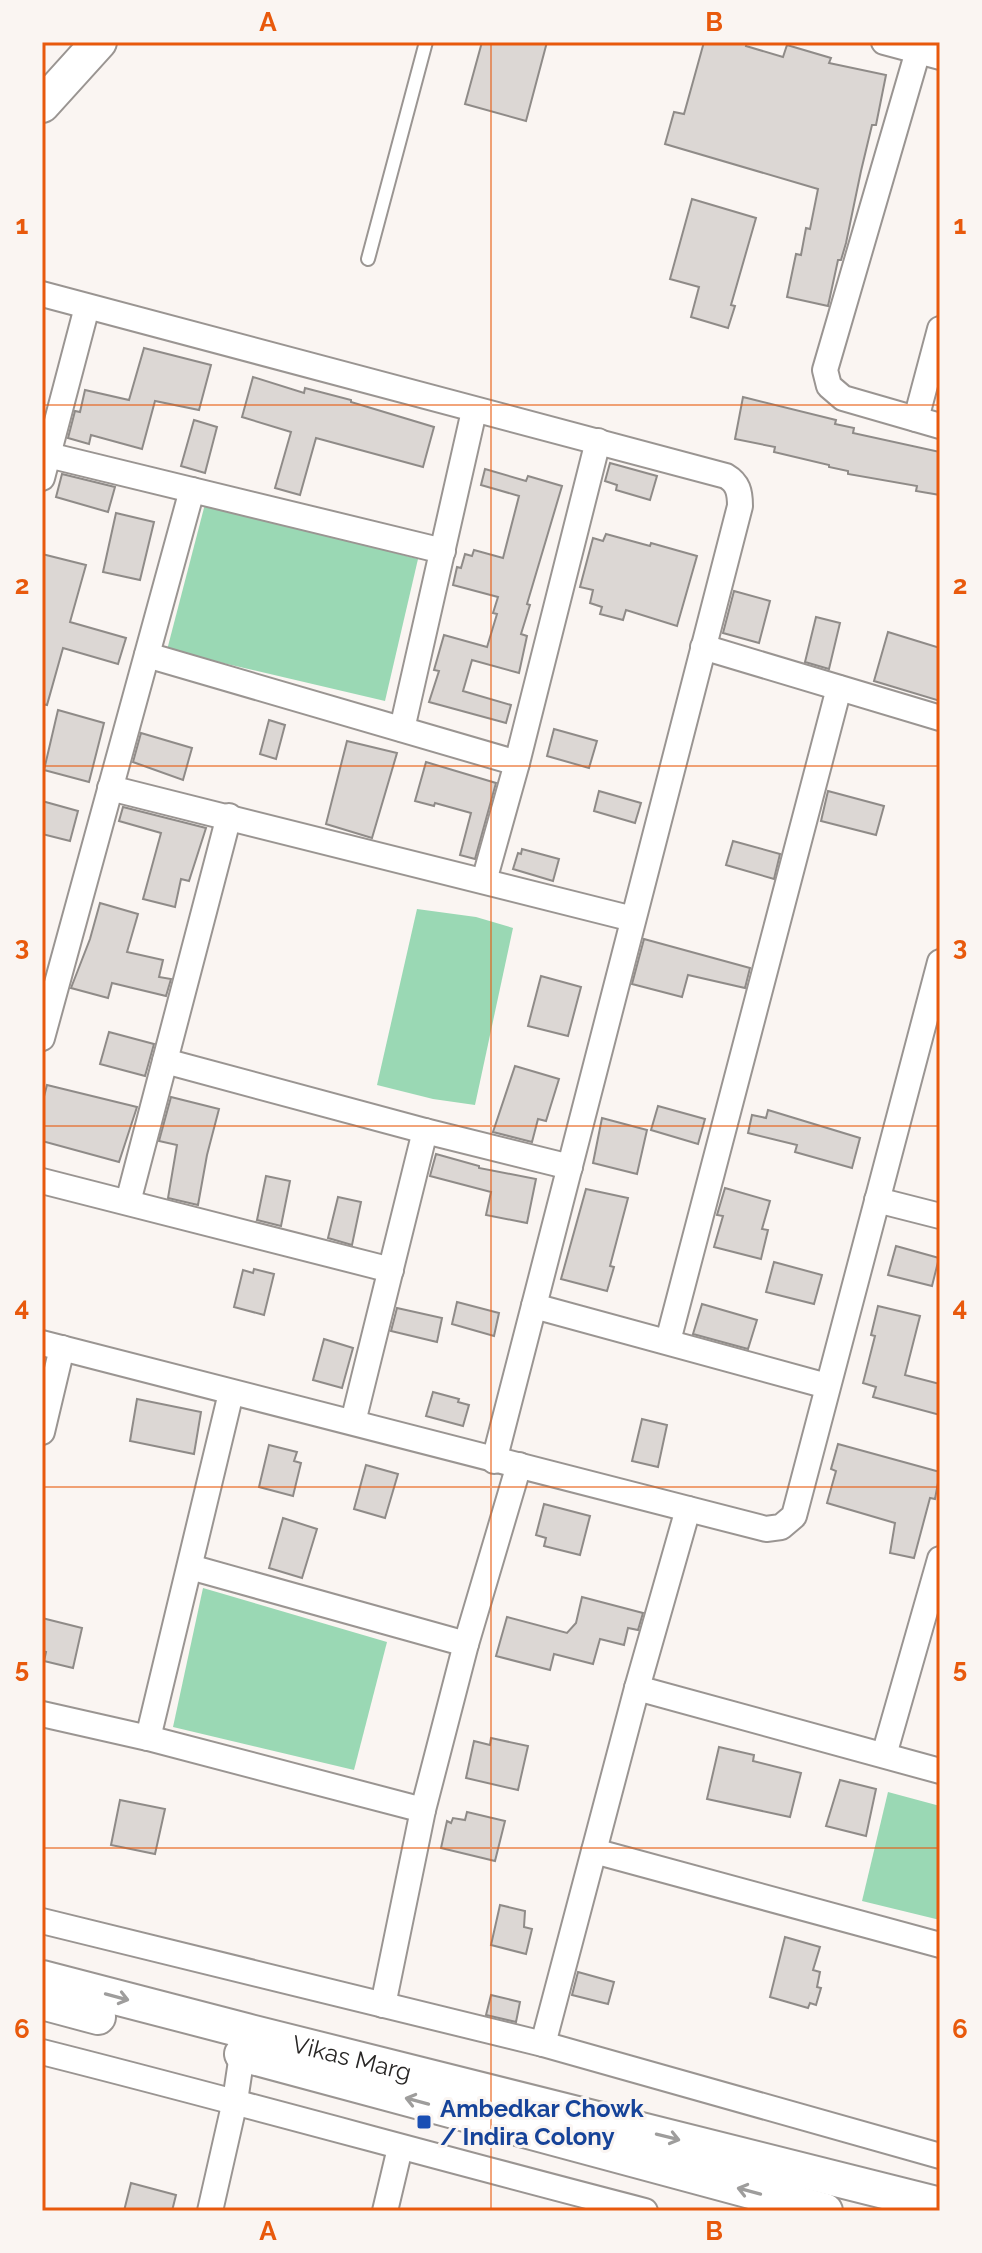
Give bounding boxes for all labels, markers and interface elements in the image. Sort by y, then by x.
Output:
text: A [259,7,277,37]
text: B [705,7,723,37]
text: 1 [16,210,29,240]
text: 1 [954,210,967,240]
text: 2 [15,570,29,600]
text: 2 [953,570,967,600]
text: 3 [15,931,29,961]
text: 3 [953,931,967,961]
text: 4 [15,1292,29,1322]
text: 4 [953,1292,967,1322]
text: 5 [15,1653,29,1683]
text: 5 [953,1653,967,1683]
one-way arrow [104,1991,130,2006]
text: 6 [14,2014,30,2044]
text: 6 [952,2014,968,2044]
street label: Vikas Marg [289,2029,415,2086]
one-way arrow [405,2093,431,2108]
place label: Ambedkar Chowk / Indira Colony [440,2094,644,2151]
marker: Ambedkar Chowk / Indira Colony [415,2113,433,2131]
one-way arrow [655,2130,680,2145]
one-way arrow [737,2182,763,2197]
text: A [259,2216,277,2246]
text: B [705,2216,723,2246]

